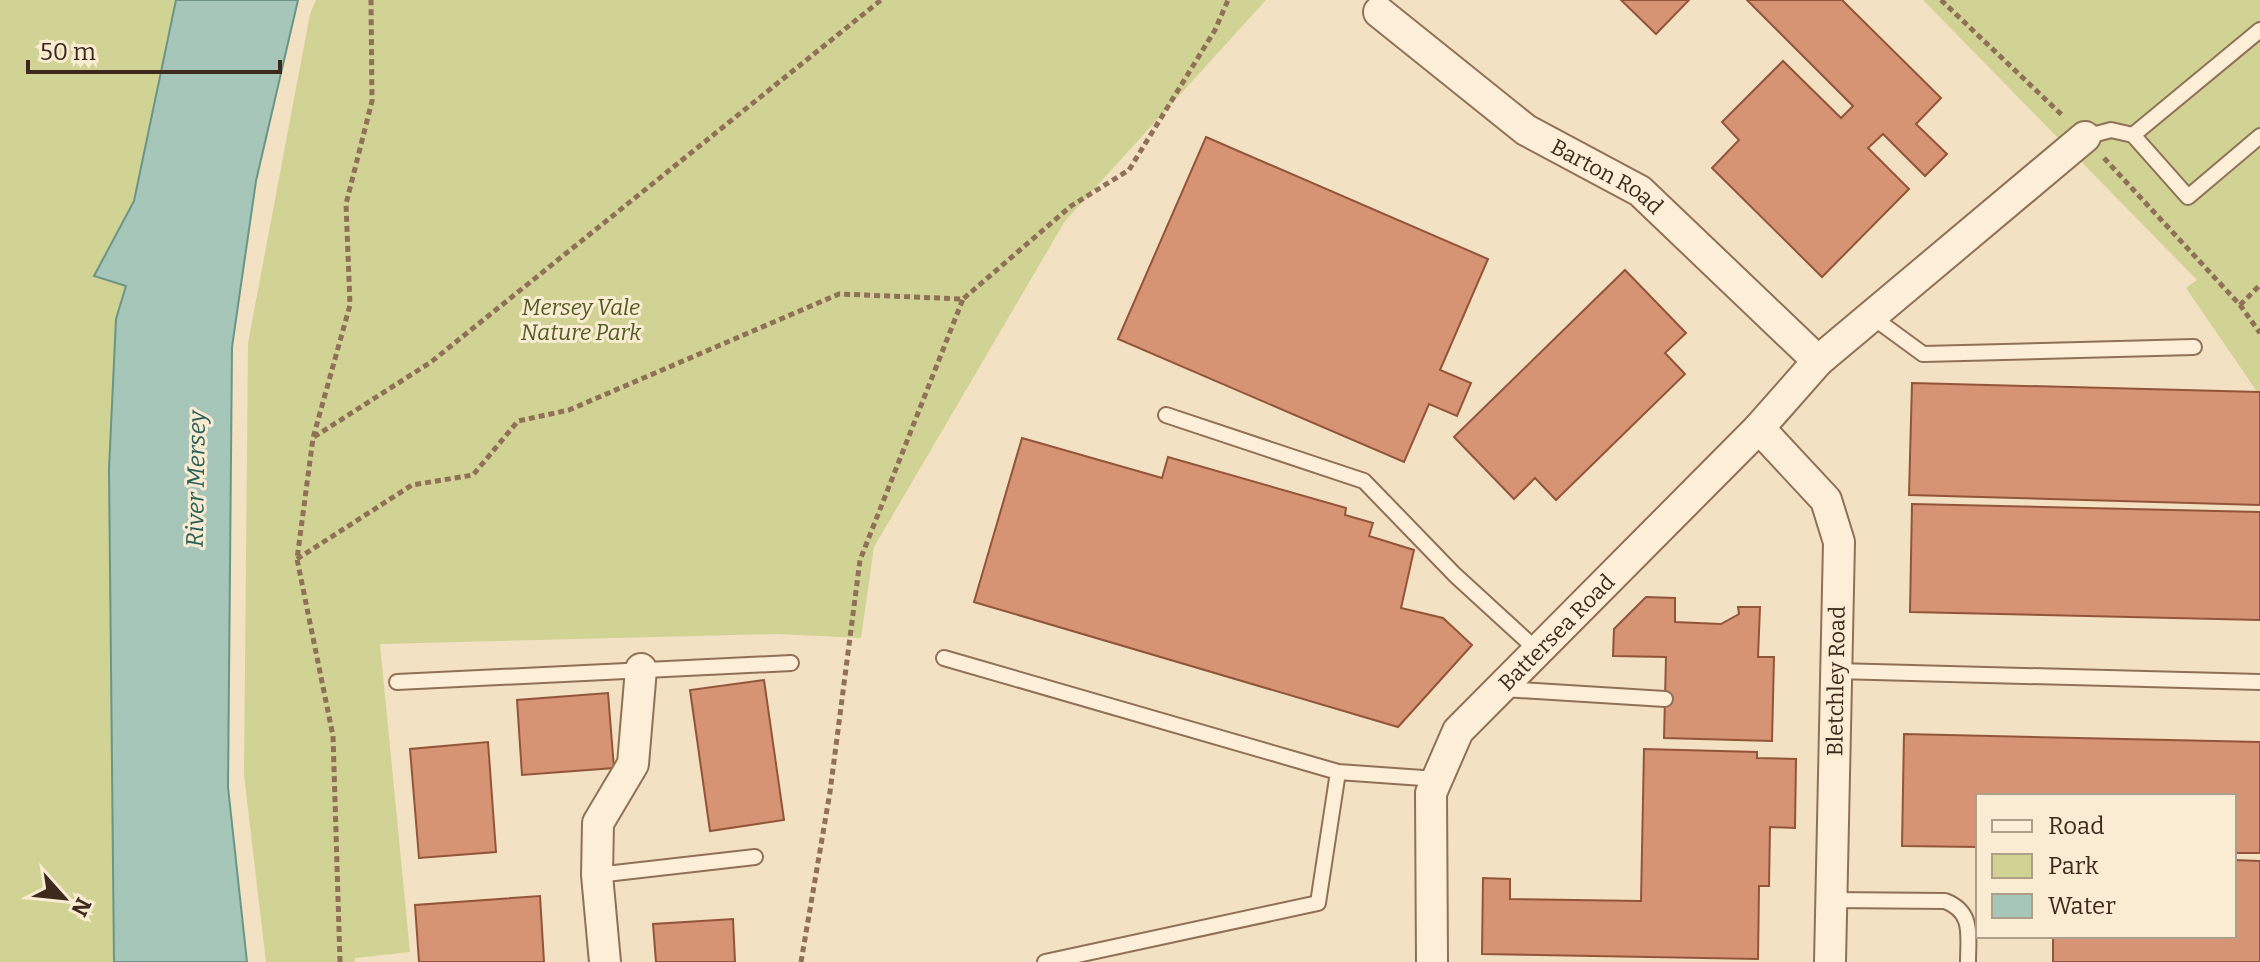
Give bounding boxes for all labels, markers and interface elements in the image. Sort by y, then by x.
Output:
scale bar [28,24,280,74]
text: 50 m [40,38,96,66]
street label: Barton Road [1547,133,1669,220]
park label: Mersey Vale Nature Park [521,294,642,346]
water label: River Mersey [181,409,211,548]
street label: Battersea Road [1493,568,1620,696]
street label: Bletchley Road [1821,606,1851,756]
legend [1976,794,2236,938]
text: Road [2048,812,2104,840]
text: Park [2048,852,2099,880]
north arrow [24,858,104,938]
text: Water [2048,892,2116,920]
text: N [65,893,97,921]

